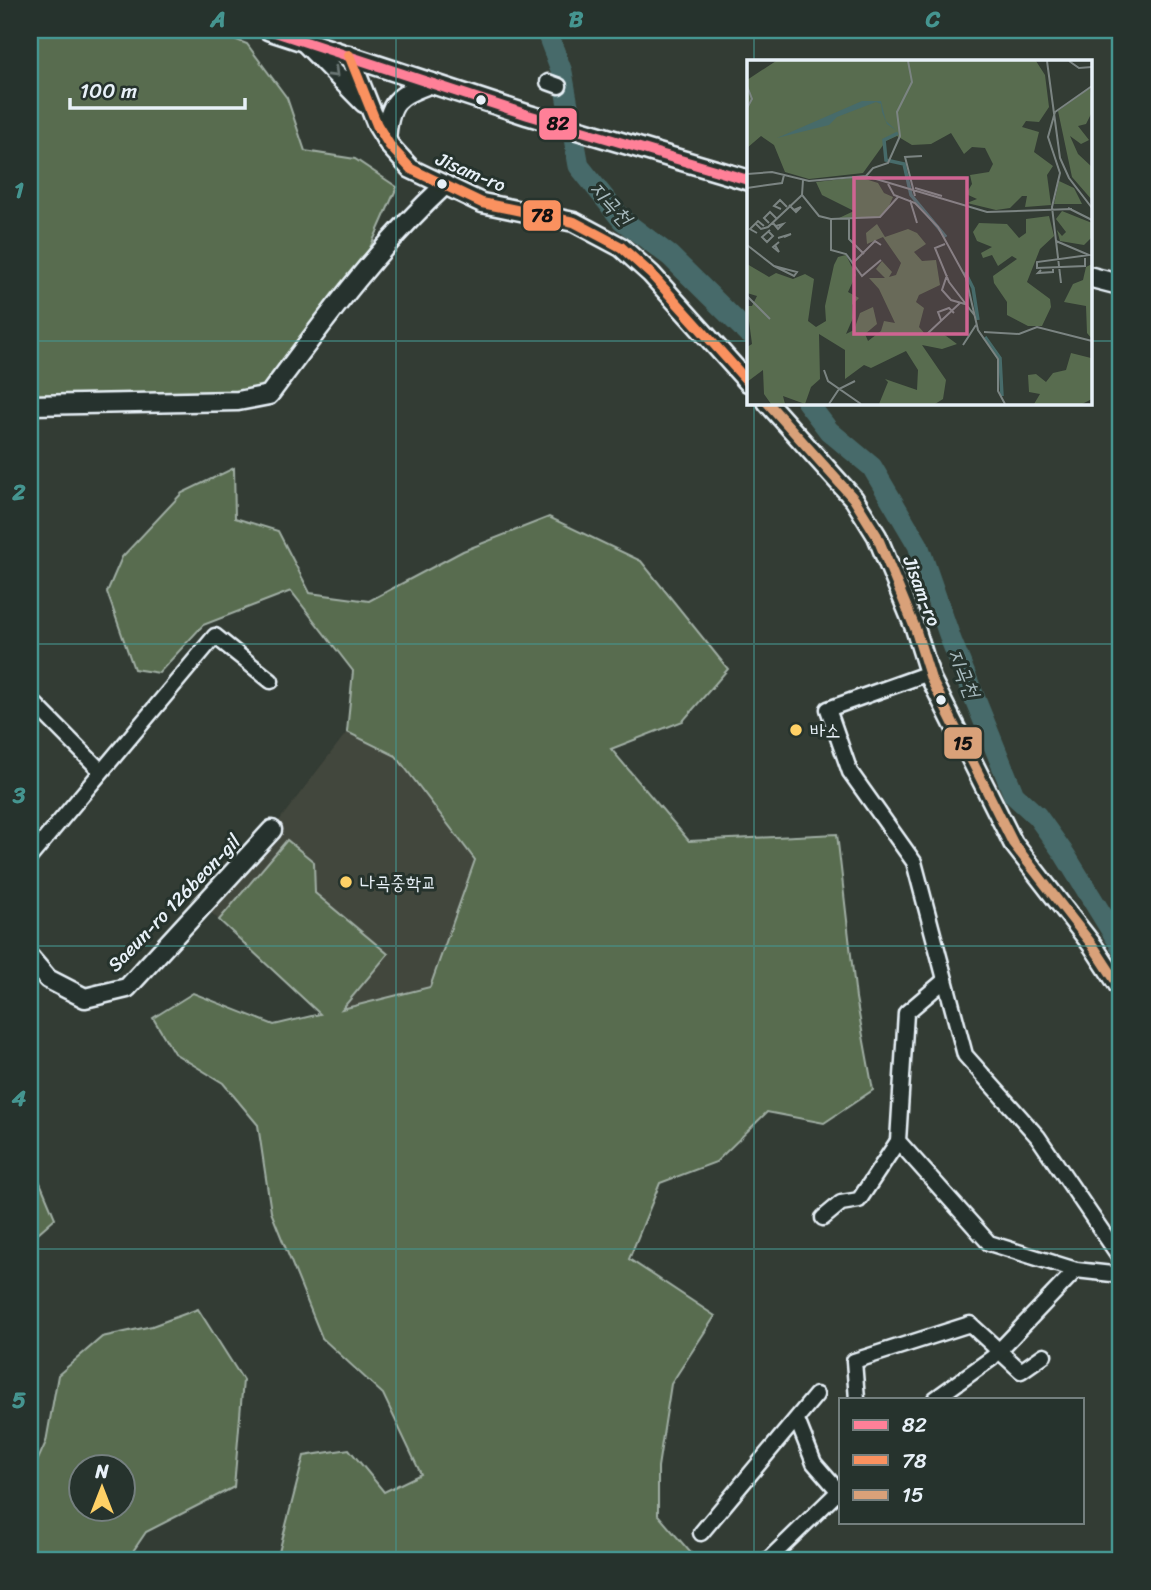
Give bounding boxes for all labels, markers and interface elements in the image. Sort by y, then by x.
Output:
text: A [209,0,226,40]
text: B [569,0,584,40]
text: C [925,0,941,40]
inset map [747,60,1092,404]
one-way arrow [325,65,338,78]
scale bar [70,66,245,110]
text: 100 m [80,72,137,110]
unlabelled marker [474,93,488,107]
line badge: 82 [538,107,578,141]
text: 82 [546,107,569,140]
street label: Jisam-ro [430,142,511,201]
text: 1 [14,170,24,211]
water label: 지곡천 [580,171,643,236]
unlabelled marker [435,177,449,191]
line badge: 78 [522,199,562,232]
text: 78 [531,199,554,232]
text: 2 [11,472,26,513]
street label: Jisam-ro [893,550,950,631]
water label: 지곡천 [937,642,992,706]
unlabelled marker [934,693,948,707]
place label: 바소 [810,714,841,747]
marker: 바소 [788,722,804,738]
line badge: 15 [943,726,983,760]
text: 15 [953,727,973,760]
text: 3 [12,775,26,816]
street label: Saeun-ro 126beon-gil [99,826,249,980]
place label: 나곡중학교 [360,866,436,899]
marker: 나곡중학교 [338,874,354,890]
text: 4 [11,1078,27,1119]
text: 5 [12,1380,26,1421]
legend [839,1398,1084,1524]
text: 82 [902,1406,927,1444]
text: 78 [902,1442,927,1480]
north arrow [66,1454,136,1524]
text: N [94,1455,109,1488]
text: 15 [902,1476,924,1514]

